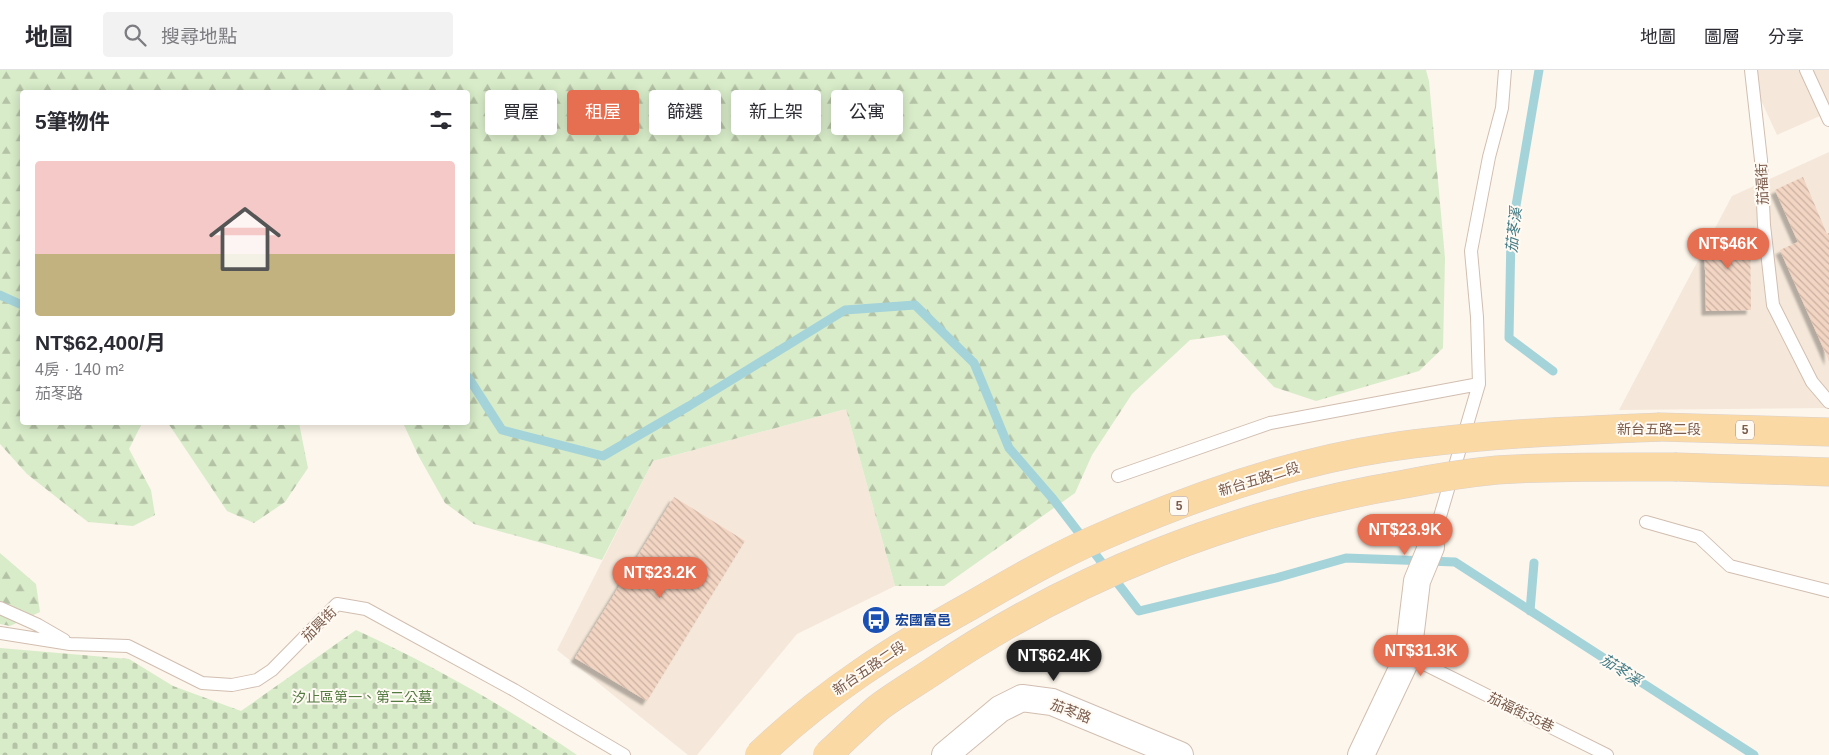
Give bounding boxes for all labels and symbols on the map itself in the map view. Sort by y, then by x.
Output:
street label: 茄福街 [1753,163,1771,205]
water label: 茄苳溪 [1503,205,1525,253]
pin: NT$46K [1687,228,1769,270]
road number: 5 [1736,420,1754,440]
street label: 新台五路二段 [1617,421,1701,437]
street label: 新台五路二段 [1216,459,1302,499]
road number: 5 [1170,496,1188,516]
pin: NT$23.9K [1353,514,1457,556]
pin: NT$23.2K [608,556,712,599]
street label: 茄興街 [298,603,340,645]
bus stop icon: 宏國富邑 [861,605,891,635]
place label: 宏國富邑 [895,612,951,628]
pin: NT$31.3K [1369,634,1473,677]
street label: 新台五路二段 [830,638,908,698]
pin: NT$62.4K [1002,640,1106,682]
water label: 茄苳溪 [1598,650,1646,690]
park label: 汐止區第一、第二公墓 [292,689,432,705]
street label: 茄福街35巷 [1485,689,1557,735]
street label: 茄苳路 [1049,696,1093,726]

